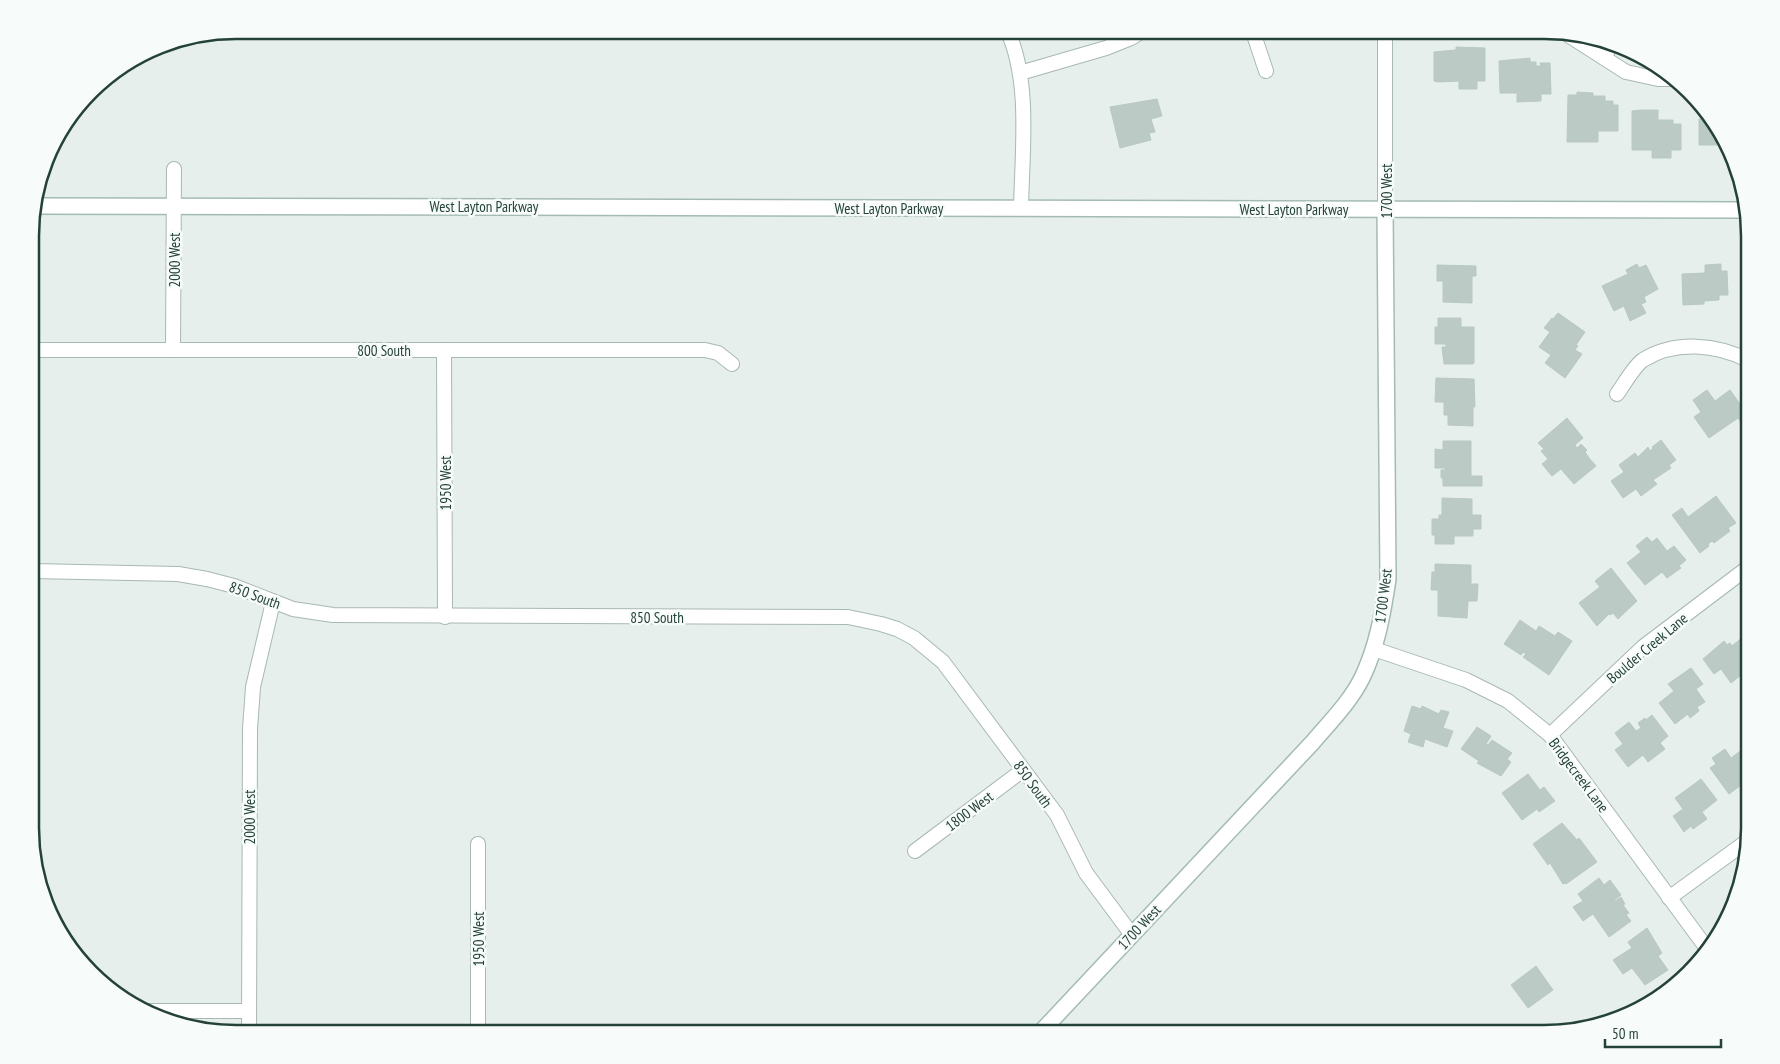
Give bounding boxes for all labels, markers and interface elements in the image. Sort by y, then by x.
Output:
street label: 1700 West [1377,164,1396,218]
street label: West Layton Parkway [430,197,539,216]
street label: West Layton Parkway [835,199,944,218]
street label: West Layton Parkway [1240,200,1349,219]
street label: 2000 West [165,233,184,287]
street label: 800 South [357,341,411,360]
street label: 1950 West [436,456,455,510]
street label: 1700 West [1370,568,1396,624]
street label: 850 South [227,577,283,613]
street label: 850 South [630,608,684,627]
street label: Boulder Creek Lane [1603,609,1691,687]
street label: Bridgecreek Lane [1545,734,1613,816]
street label: 850 South [1010,757,1056,811]
street label: 1800 West [941,787,997,835]
street label: 2000 West [240,790,259,844]
street label: 1700 West [1113,900,1165,954]
street label: 1950 West [469,912,488,966]
scale bar [1605,1016,1721,1048]
text: 50 m [1612,1024,1638,1043]

